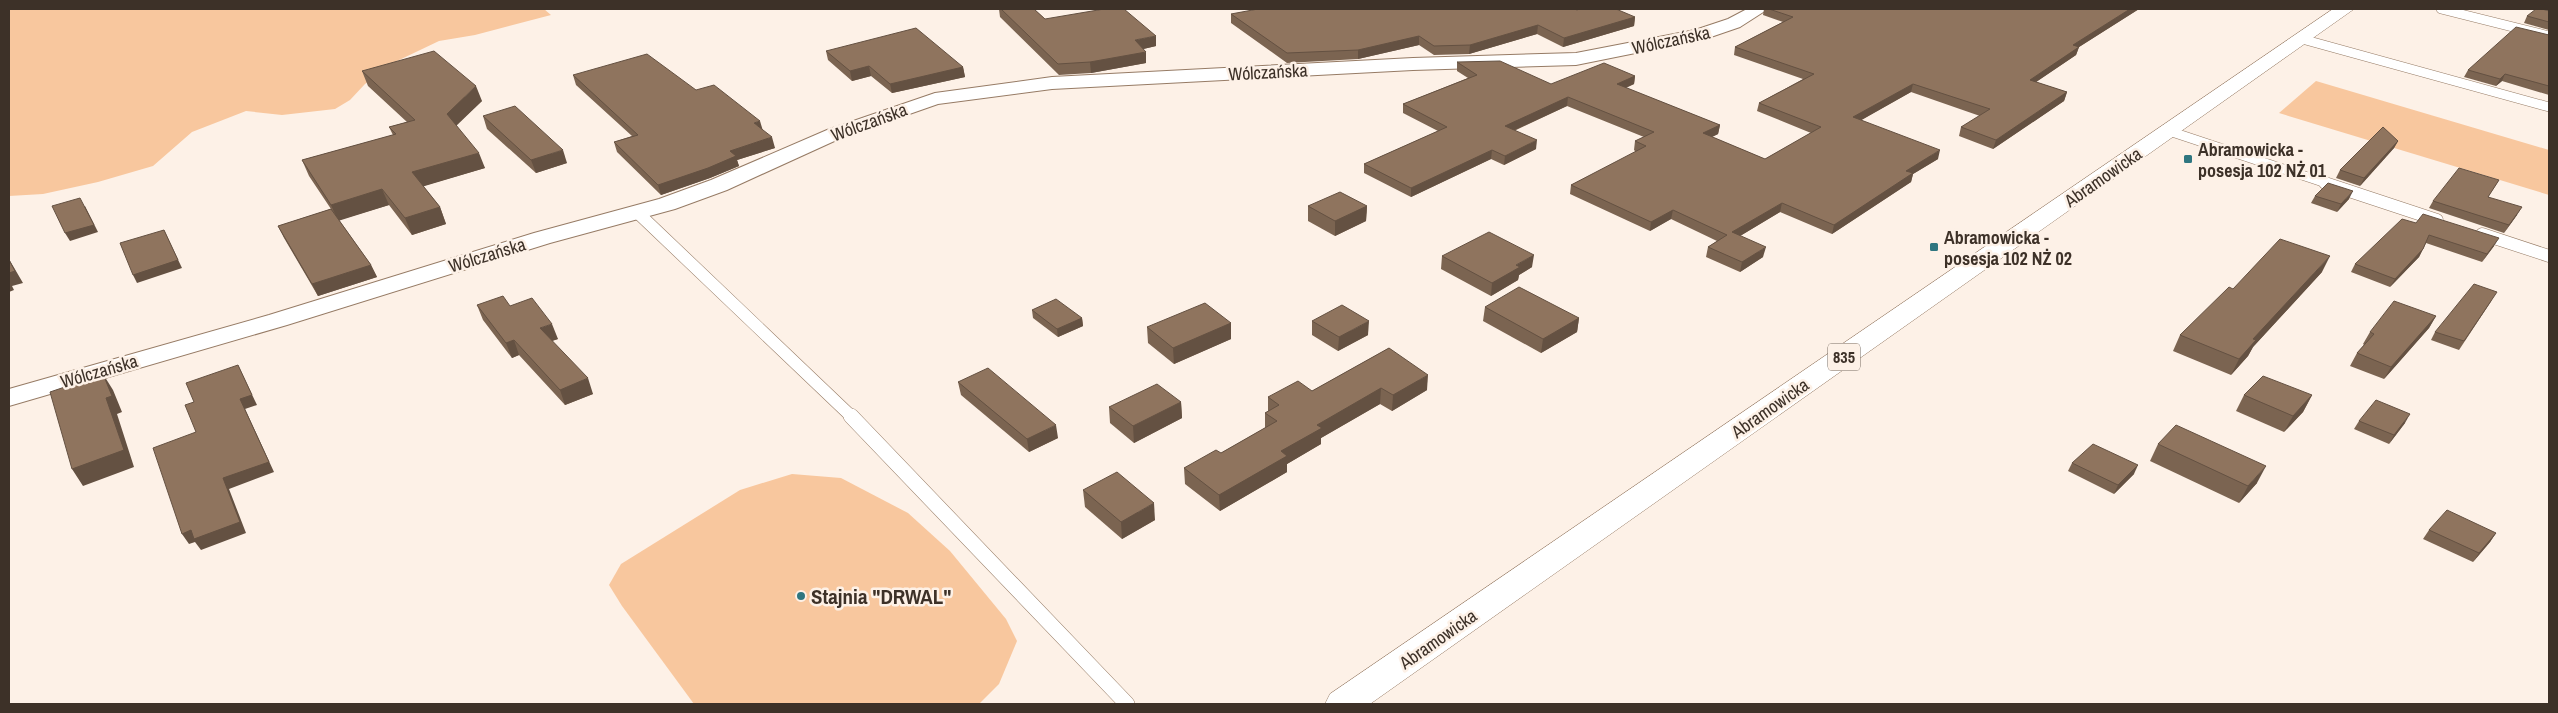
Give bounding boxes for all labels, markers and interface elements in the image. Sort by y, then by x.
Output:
street label: Wólczańska [1630,20,1712,60]
street label: Wólczańska [1228,57,1308,87]
street label: Wólczańska [827,97,911,147]
place label: Abramowicka - posesja 102 NŻ 01 [2198,137,2327,183]
street label: Abramowicka [2058,141,2147,213]
marker: Abramowicka - posesja 102 NŻ 01 [2182,153,2194,165]
place label: Abramowicka - posesja 102 NŻ 02 [1944,225,2072,271]
street label: Wólczańska [445,231,529,279]
marker: Abramowicka - posesja 102 NŻ 02 [1928,241,1940,253]
road number: 835 [1828,344,1860,371]
street label: Wólczańska [57,348,141,394]
street label: Abramowicka [1725,372,1814,444]
place label: Stajnia "DRWAL" [811,582,951,611]
marker: Stajnia "DRWAL" [795,590,807,602]
street label: Abramowicka [1393,603,1482,675]

